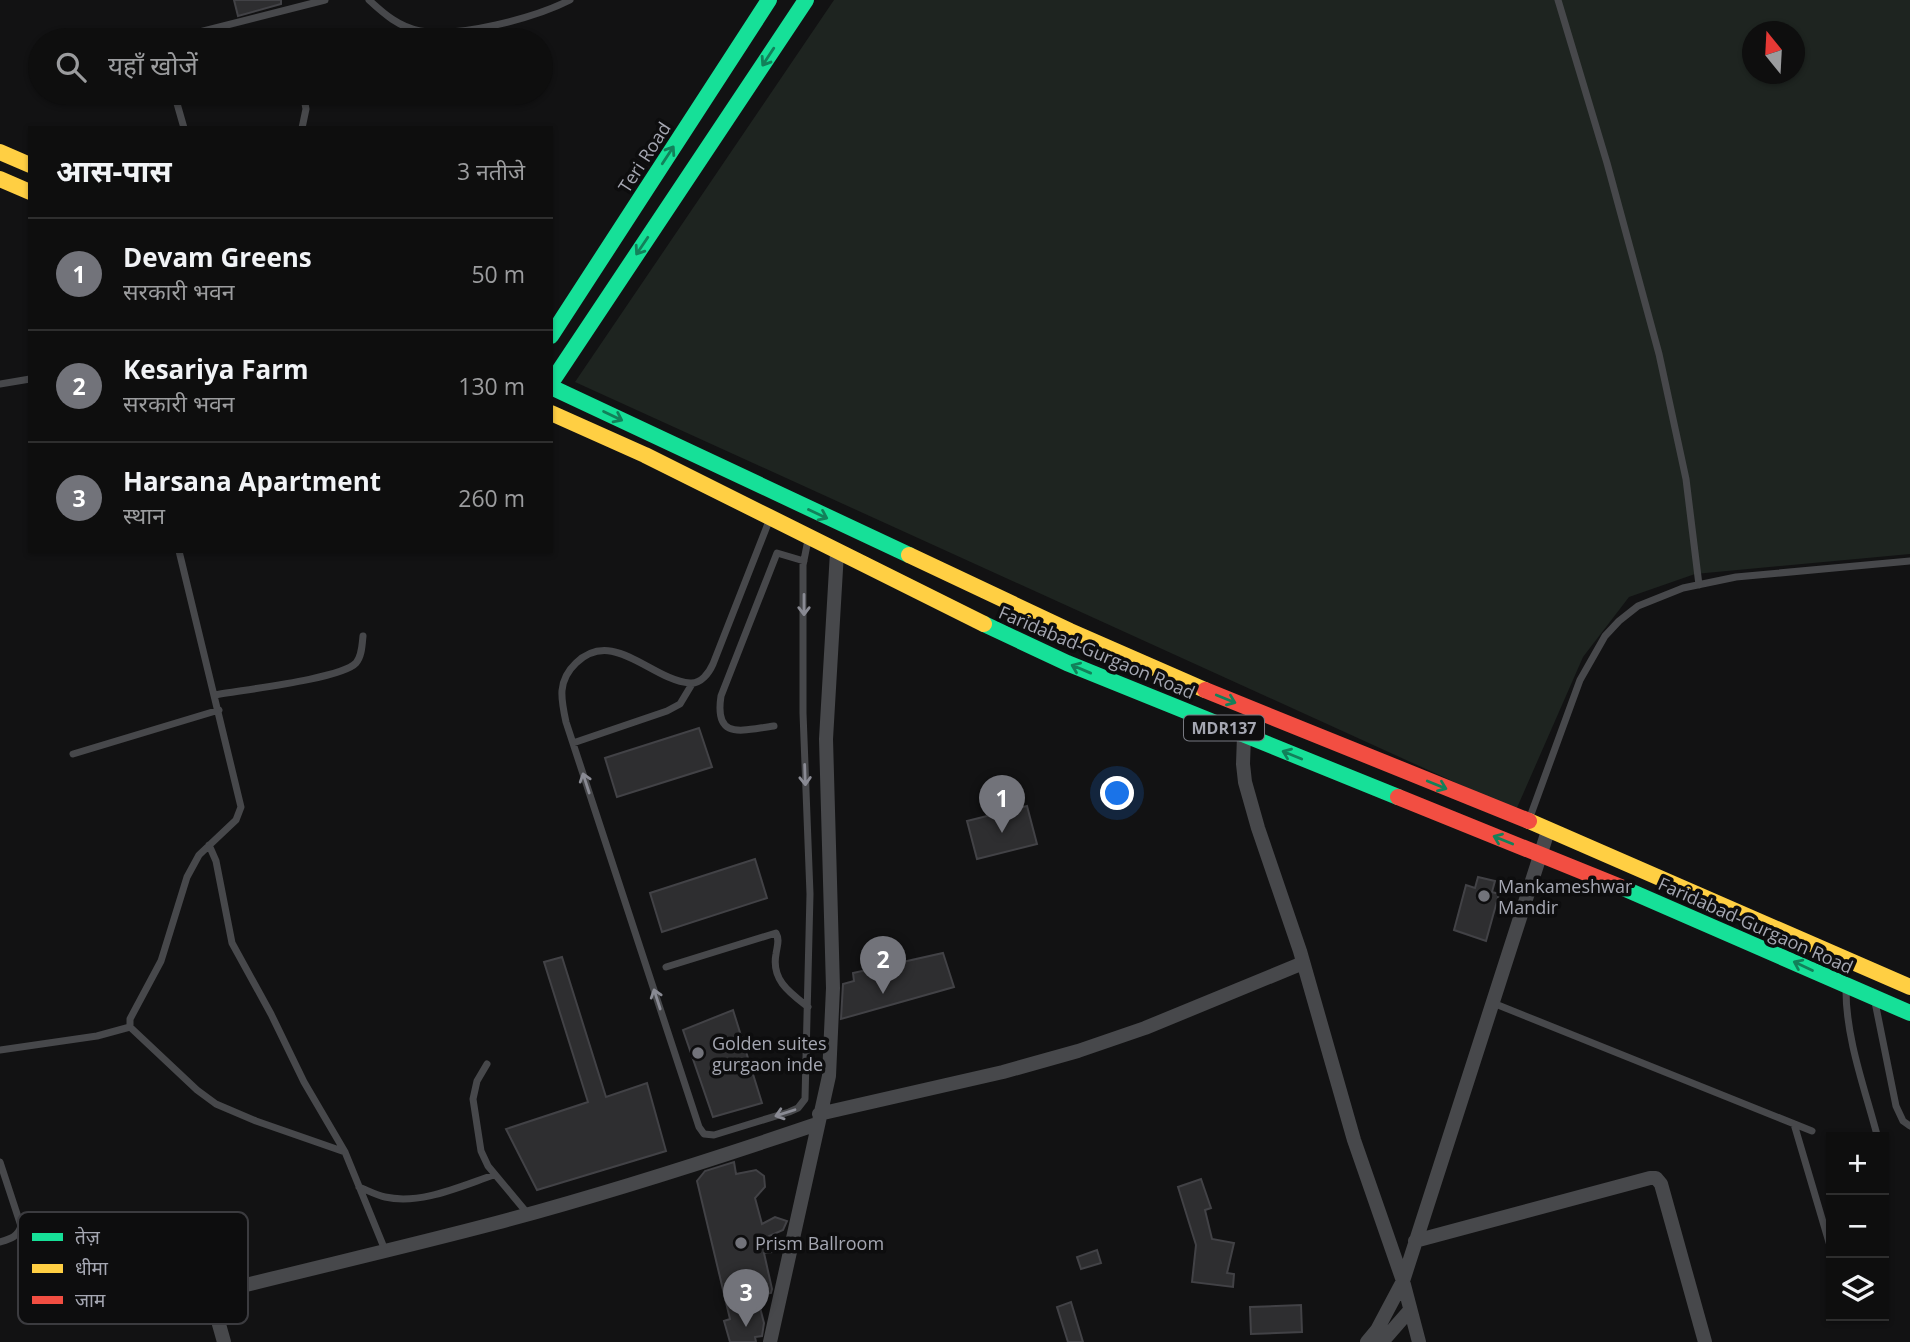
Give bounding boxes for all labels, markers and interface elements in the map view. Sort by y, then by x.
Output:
north arrow [1742,21,1805,84]
search box [28,28,553,105]
text: यहाँ खोजें [108,47,198,83]
one-way arrow [761,47,776,66]
icon: search [52,48,90,86]
street label: Teri Road [612,117,676,197]
one-way arrow [661,146,676,165]
text: आस-पास [56,150,172,191]
text: 3 नतीजे [457,155,525,187]
one-way arrow [635,236,649,256]
text: Devam Greens [123,239,312,275]
text: 1 [72,258,86,290]
text: 50 m [471,258,525,290]
text: सरकारी भवन [123,275,235,307]
text: Kesariya Farm [123,351,309,387]
text: 2 [72,370,86,402]
text: 130 m [458,370,525,402]
text: सरकारी भवन [123,387,235,419]
one-way arrow [602,410,623,424]
text: Harsana Apartment [123,463,381,499]
text: 3 [72,482,86,514]
text: 260 m [458,482,525,514]
text: स्थान [123,499,165,531]
one-way arrow [807,507,828,521]
one-way arrow [797,594,811,617]
street label: Faridabad-Gurgaon Road [995,600,1199,704]
one-way arrow [1071,662,1092,675]
one-way arrow [1215,693,1237,706]
road number: MDR137 [1184,716,1264,740]
one-way arrow [1281,748,1303,761]
one-way arrow [799,763,812,786]
one-way arrow [579,772,591,794]
pin: 1 [979,775,1025,833]
your location [1100,776,1134,810]
one-way arrow [1426,779,1447,792]
one-way arrow [1492,833,1514,846]
street label: Faridabad-Gurgaon Road [1655,871,1857,979]
place label: Mankameshwar Mandir [1498,874,1633,919]
marker: Mankameshwar Mandir [1476,888,1492,904]
pin: 2 [860,936,906,994]
one-way arrow [1793,959,1814,972]
one-way arrow [650,988,663,1010]
place label: Golden suites gurgaon inde [712,1031,827,1076]
marker: Golden suites gurgaon inde [690,1045,706,1061]
one-way arrow [774,1107,796,1120]
map controls [1826,1132,1889,1321]
button: + [1826,1132,1889,1195]
button: − [1826,1195,1889,1258]
legend [18,1212,248,1324]
text: तेज़ [75,1224,101,1250]
place label: Prism Ballroom [755,1231,884,1255]
marker: Prism Ballroom [733,1235,749,1251]
text: धीमा [75,1255,109,1281]
button: layers [1826,1258,1889,1321]
pin: 3 [723,1269,769,1327]
text: जाम [75,1287,106,1313]

